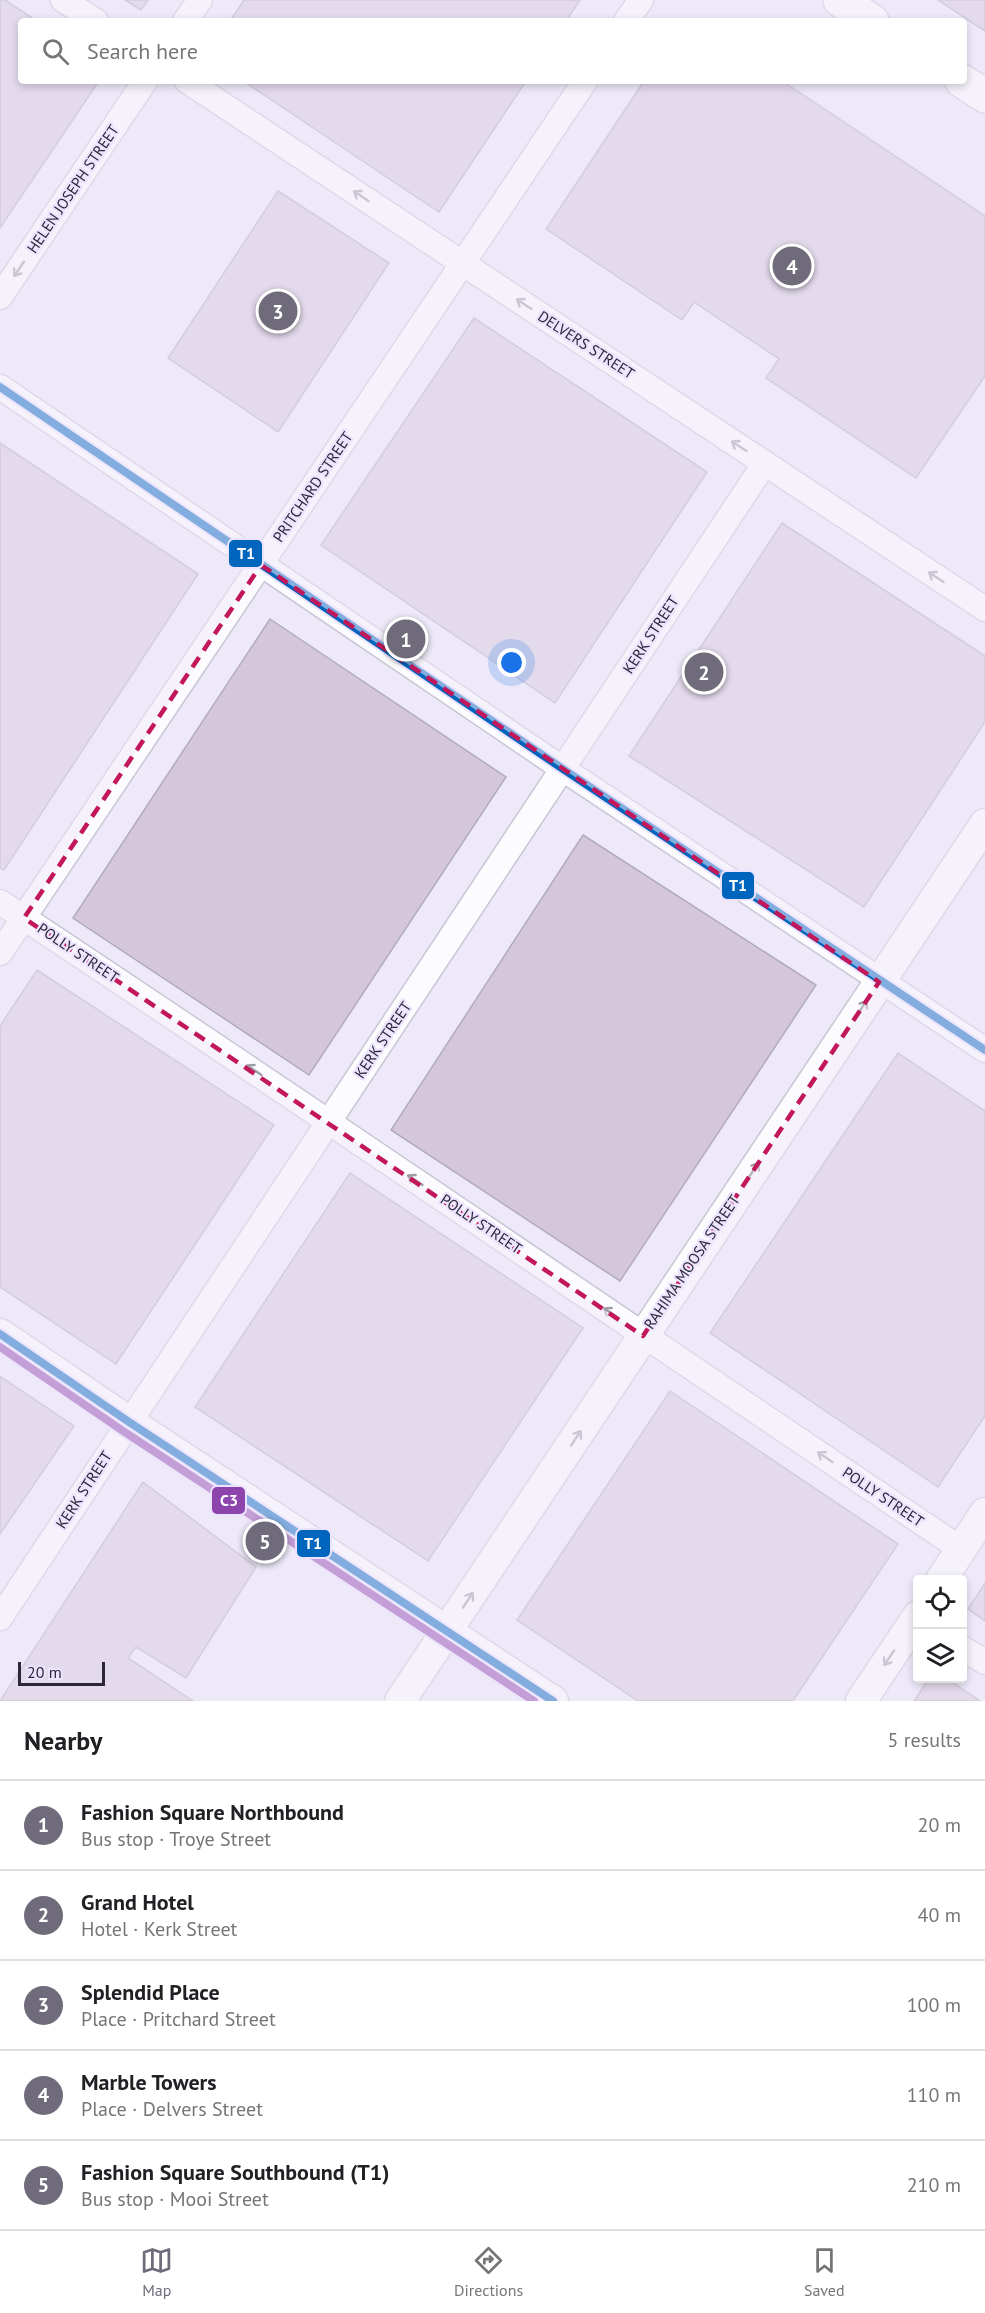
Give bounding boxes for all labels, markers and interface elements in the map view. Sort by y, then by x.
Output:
search box [18,18,967,84]
icon: search [39,35,72,68]
text: Search here [87,37,198,65]
street label: HELEN JOSEPH STREET [23,120,123,257]
one-way arrow [353,190,370,202]
pin: 4 [772,244,812,288]
one-way arrow [13,260,25,277]
pin: 3 [258,288,298,334]
one-way arrow [516,298,532,310]
street label: DELVERS STREET [534,306,639,383]
street label: PRITCHARD STREET [269,427,357,546]
one-way arrow [731,439,748,451]
line badge: T1 [228,539,263,568]
text: T1 [237,543,255,563]
one-way arrow [929,571,945,583]
street label: KERK STREET [619,592,683,677]
pin: 1 [386,616,426,662]
your location [497,648,526,677]
pin: 2 [684,650,724,694]
line badge: T1 [721,871,755,900]
text: T1 [729,875,747,895]
street label: POLLY STREET [34,918,123,987]
street label: KERK STREET [350,997,416,1082]
one-way arrow [856,1000,868,1017]
one-way arrow [246,1064,263,1076]
one-way arrow [747,1162,760,1179]
one-way arrow [407,1173,424,1186]
street label: POLLY STREET [437,1189,526,1258]
street label: RAHIMA MOOSA STREET [640,1190,744,1332]
one-way arrow [603,1307,620,1319]
one-way arrow [570,1430,582,1446]
street label: KERK STREET [52,1447,116,1532]
one-way arrow [817,1451,834,1463]
street label: POLLY STREET [839,1462,928,1531]
line badge: C3 [211,1486,246,1515]
text: C3 [220,1490,238,1510]
pin: 5 [246,1518,284,1564]
line badge: T1 [296,1529,331,1558]
text: T1 [304,1533,322,1553]
map controls [913,1575,967,1683]
button: locate [913,1575,967,1629]
one-way arrow [462,1592,474,1609]
button: layers [913,1629,967,1683]
one-way arrow [883,1650,895,1666]
scale bar [18,1659,105,1686]
text: 20 m [27,1662,62,1682]
text: Nearby [24,1724,102,1757]
text: 5 results [888,1727,961,1753]
text: Fashion Square Northbound [81,1798,344,1826]
text: 1 [38,1812,49,1838]
text: 20 m [918,1812,961,1838]
text: Bus stop · Troye Street [81,1826,271,1852]
text: Grand Hotel [81,1888,194,1916]
text: 2 [38,1902,49,1928]
text: 40 m [918,1902,961,1928]
text: Hotel · Kerk Street [81,1916,237,1942]
text: Splendid Place [81,1978,220,2006]
text: 3 [38,1992,49,2018]
text: 100 m [907,1992,961,2018]
text: Place · Pritchard Street [81,2006,276,2032]
text: Marble Towers [81,2068,217,2096]
text: 4 [38,2082,49,2108]
text: 110 m [907,2082,961,2108]
text: Place · Delvers Street [81,2096,263,2122]
text: Fashion Square Southbound (T1) [81,2158,390,2186]
text: 5 [38,2172,49,2198]
text: 210 m [907,2172,961,2198]
text: Bus stop · Mooi Street [81,2186,269,2212]
tab: Map [140,2244,173,2300]
tab: Directions [454,2244,523,2300]
tab: Saved [804,2244,845,2300]

